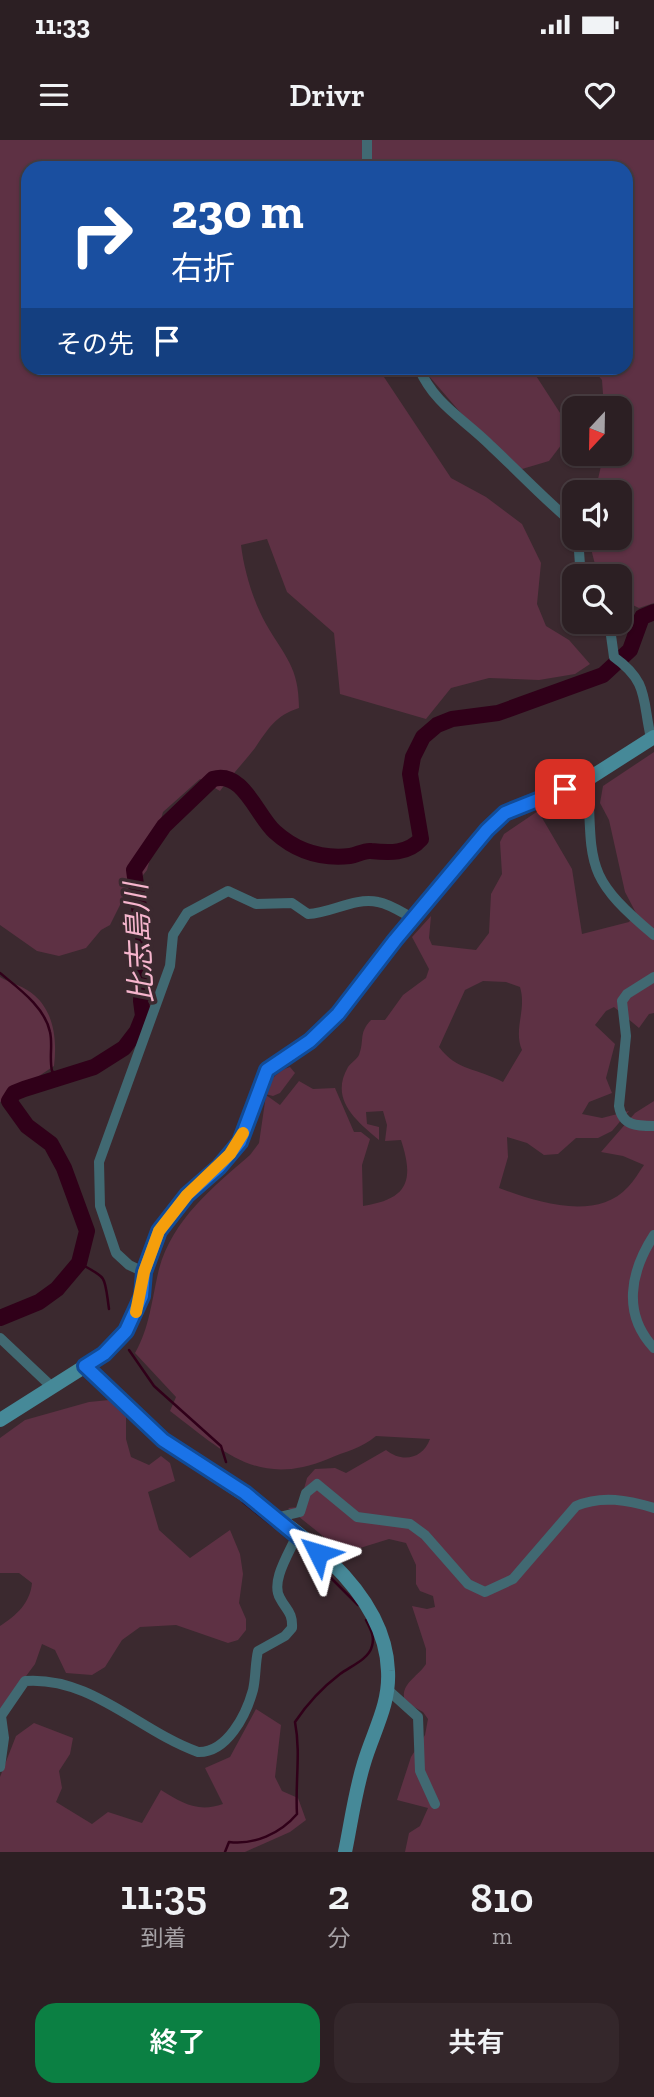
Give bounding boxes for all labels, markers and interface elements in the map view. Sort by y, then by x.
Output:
text: 11:33 [35,9,90,41]
icon: menu [35,76,73,114]
text: Drivr [289,76,365,114]
icon: heart [581,76,619,114]
text: 230 m [171,182,304,241]
icon: right [56,189,147,280]
text: 右折 [171,249,235,287]
icon: arrive [148,322,186,360]
text: その先 [56,328,134,360]
north arrow [562,396,632,466]
map controls [562,396,632,634]
button: sound [562,480,632,550]
button: search [562,564,632,634]
pin [535,759,595,819]
icon: arrive [546,770,584,808]
water label: 比志島川 [118,879,160,1004]
position arrow [281,1516,355,1590]
text: 11:35 [120,1869,207,1920]
text: 2 [328,1869,350,1920]
text: 810 [470,1872,534,1923]
text: m [492,1922,512,1950]
text: 到着 [141,1924,187,1952]
text: 分 [327,1924,350,1952]
button: 終了 [35,2003,320,2083]
button: 共有 [334,2003,619,2083]

